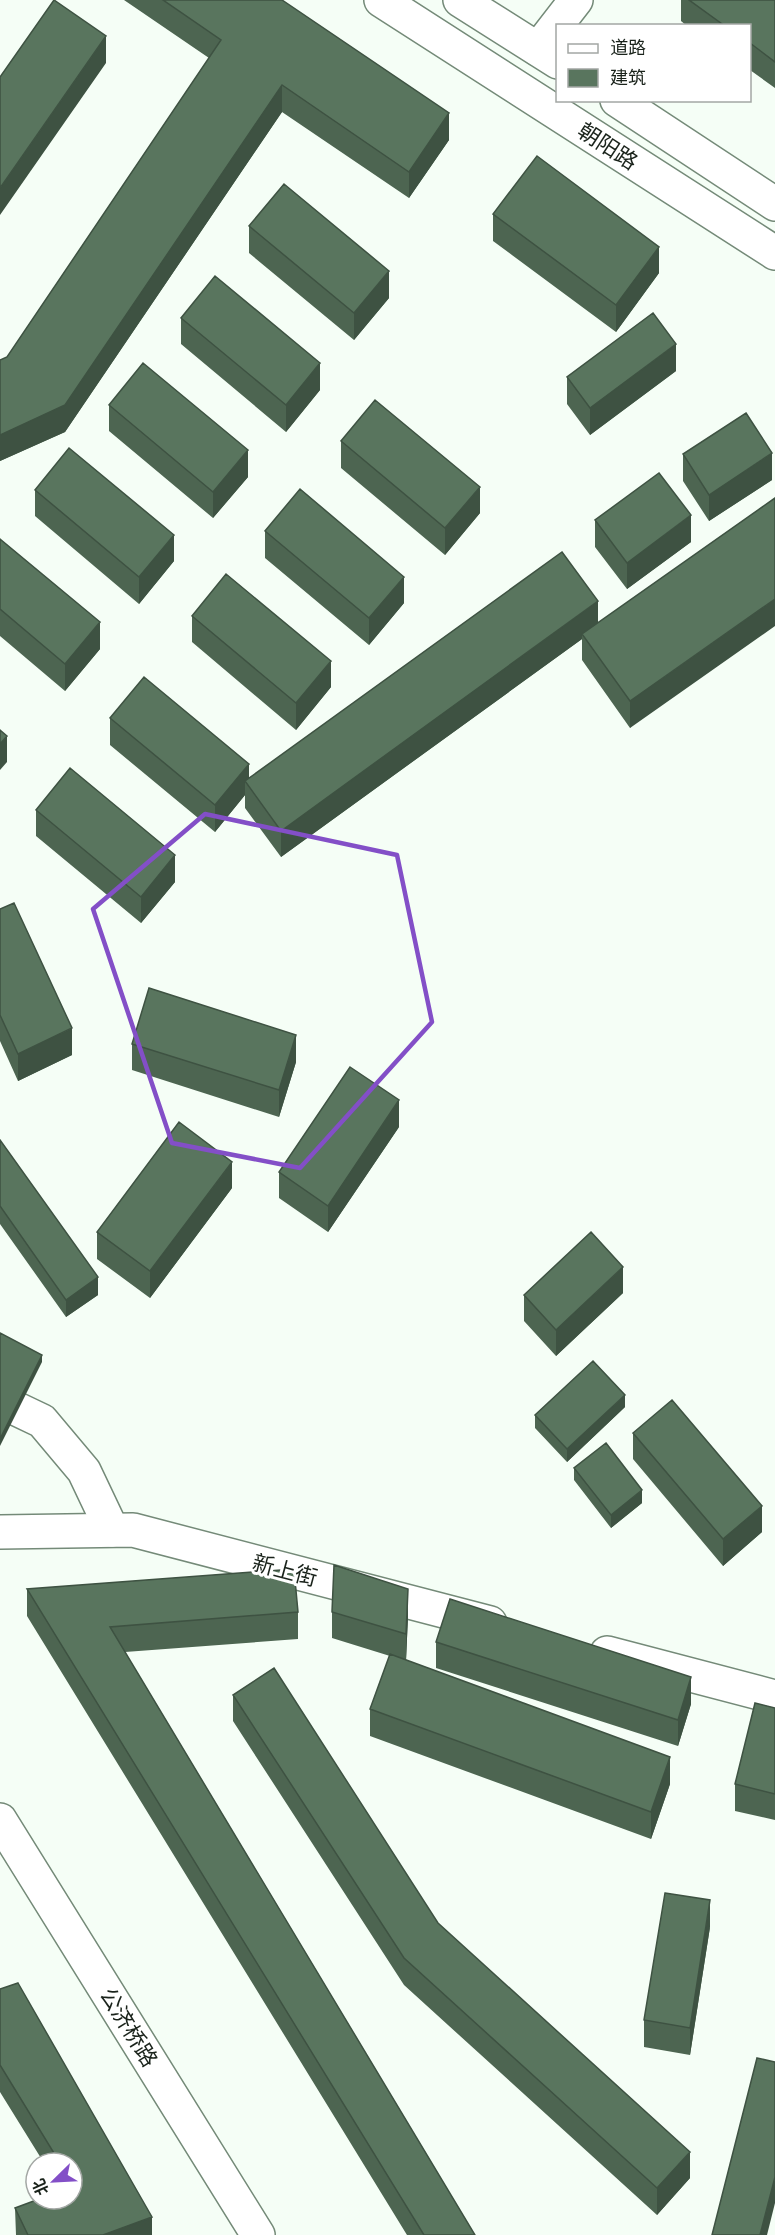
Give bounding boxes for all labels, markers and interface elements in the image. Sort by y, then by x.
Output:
legend [556,24,751,102]
text: 道路 [610,35,646,62]
text: 建筑 [610,65,646,92]
street label: 朝阳路 [571,115,644,179]
street label: 新上街 [248,1547,321,1596]
street label: 公济桥路 [90,1982,165,2074]
north arrow [24,2151,84,2211]
text: 北 [27,2174,55,2199]

